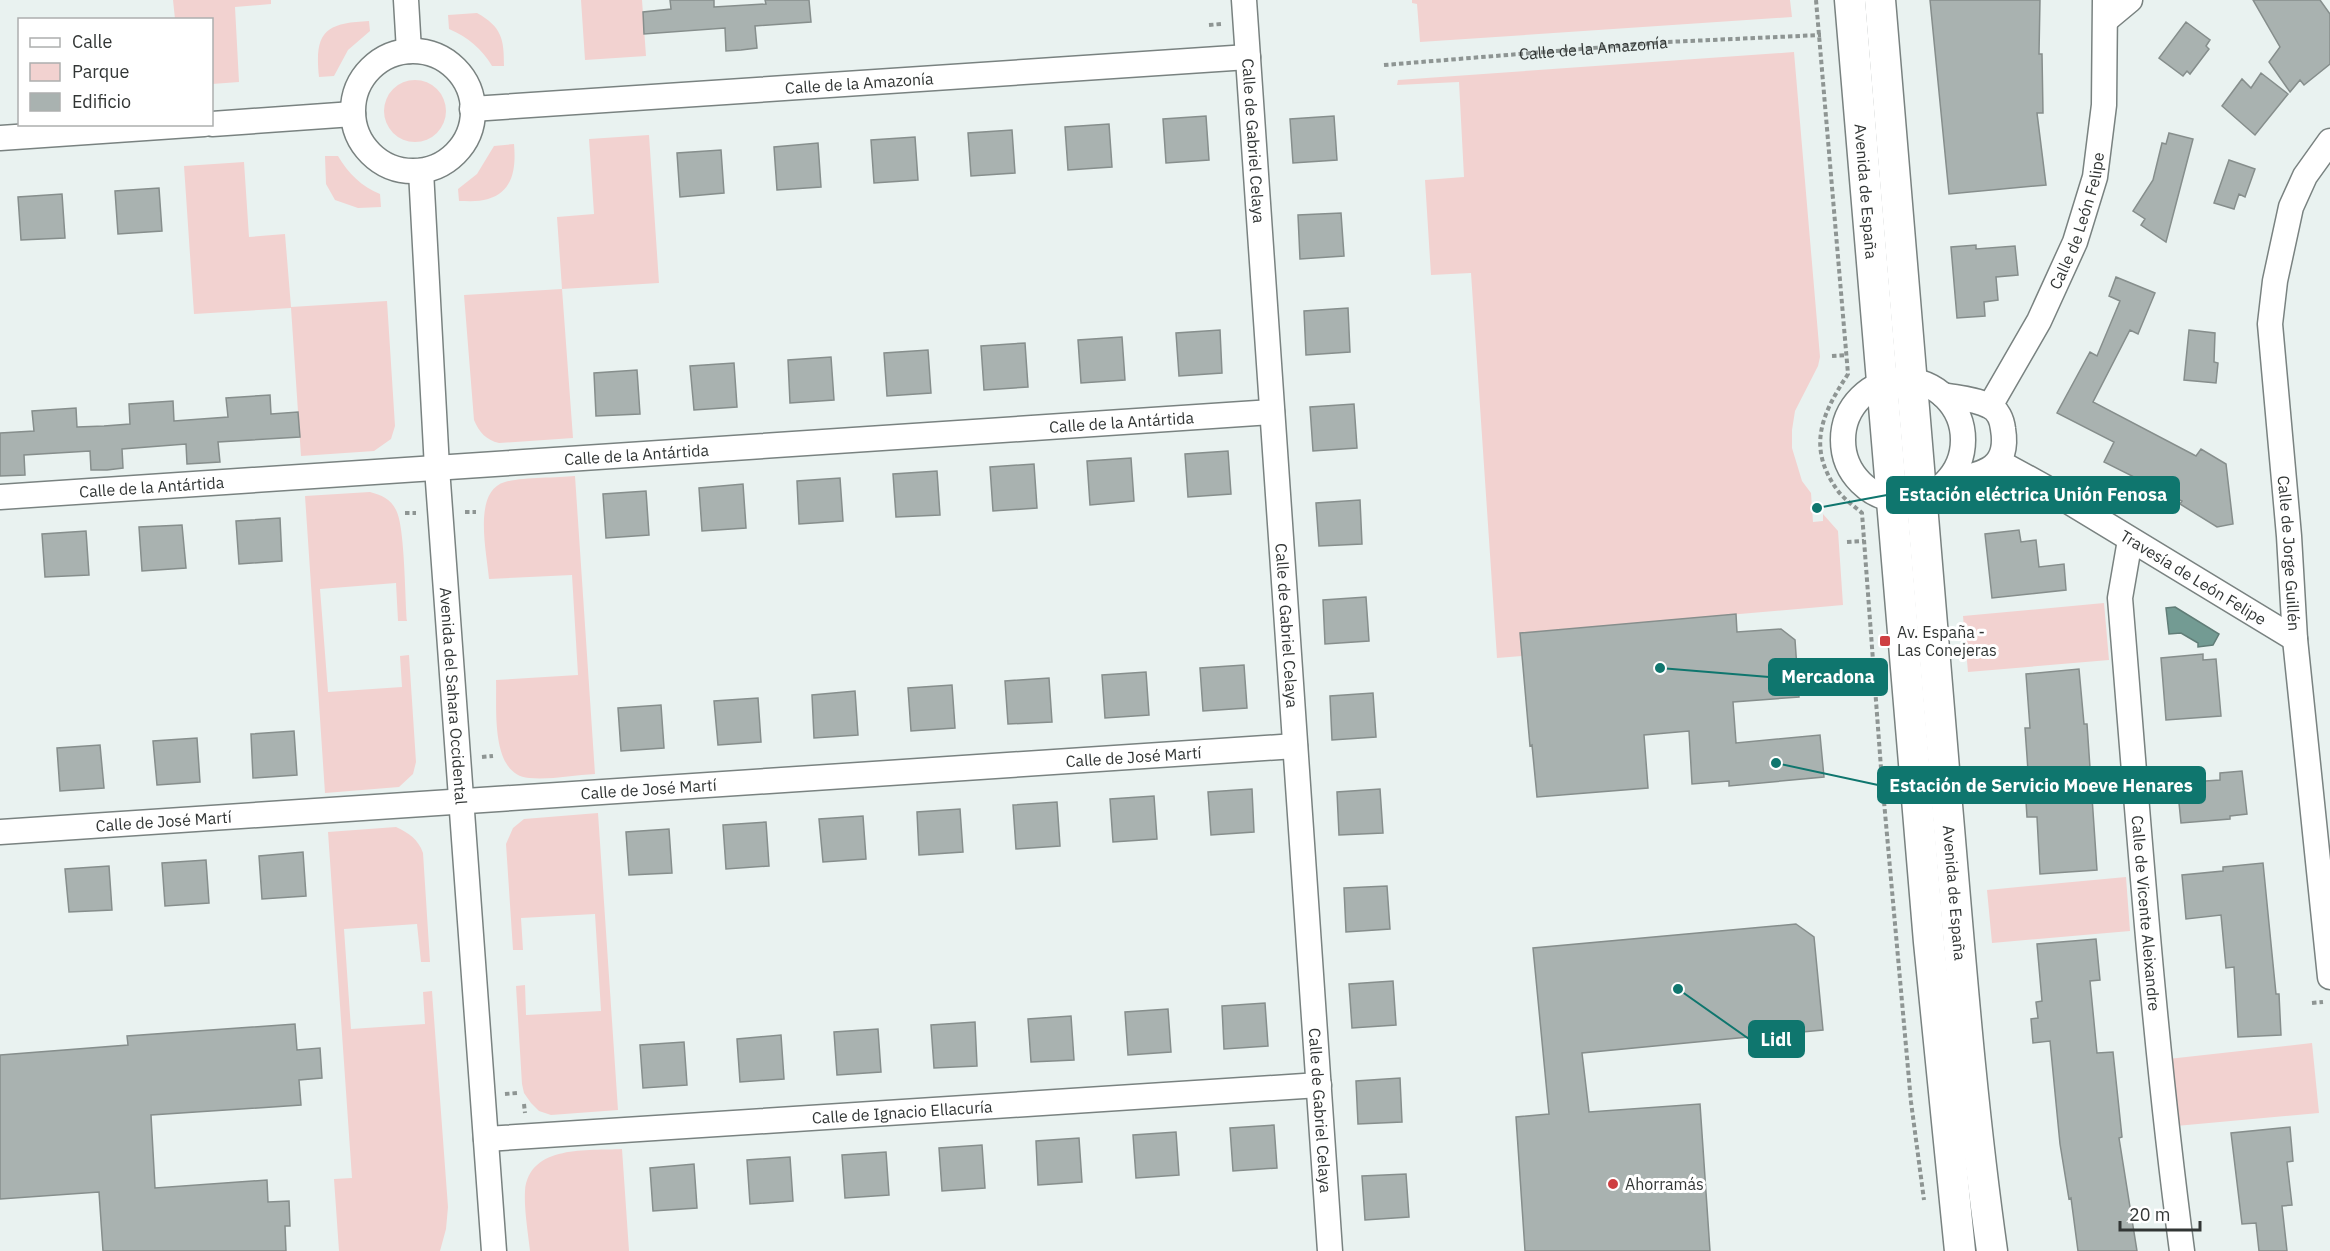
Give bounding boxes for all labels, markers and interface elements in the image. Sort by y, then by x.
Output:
legend [18,18,213,126]
text: Calle [72,30,112,53]
street label: Calle de la Amazonía [1518,32,1669,64]
street label: Calle de Gabriel Celaya [1238,58,1269,224]
text: Parque [72,60,130,83]
street label: Calle de la Amazonía [784,68,935,98]
text: Edificio [72,90,131,113]
street label: Avenida de España [1850,123,1882,260]
street label: Calle de León Felipe [2045,151,2108,292]
street label: Calle de la Antártida [1048,407,1195,437]
street label: Calle de la Antártida [563,440,710,469]
street label: Calle de la Antártida [79,472,225,502]
street label: Calle de Jorge Guillén [2274,475,2305,632]
callout: Estación eléctrica Unión Fenosa [1887,477,2179,513]
text: Estación eléctrica Unión Fenosa [1899,483,2167,506]
street label: Travesía de León Felipe [2117,525,2270,629]
street label: Calle de Gabriel Celaya [1271,542,1303,709]
street label: Avenida del Sahara Occidental [436,586,471,805]
place label: Av. España - Las Conejeras [1897,622,1997,660]
marker: Av. España - Las Conejeras [1878,634,1892,648]
callout: Mercadona [1769,659,1887,695]
text: Mercadona [1781,665,1875,688]
street label: Calle de José Martí [1065,742,1202,771]
callout: Estación de Servicio Moeve Henares [1878,767,2205,803]
street label: Calle de José Martí [580,774,717,803]
text: Estación de Servicio Moeve Henares [1889,774,2193,797]
street label: Calle de José Martí [95,807,232,836]
street label: Calle de Vicente Aleixandre [2128,814,2165,1012]
street label: Avenida de España [1939,824,1970,962]
callout: Lidl [1749,1021,1804,1057]
street label: Calle de Gabriel Celaya [1305,1027,1336,1194]
text: Lidl [1760,1028,1792,1051]
street label: Calle de Ignacio Ellacuría [811,1096,994,1128]
place label: Ahorramás [1625,1174,1704,1194]
marker: Ahorramás [1606,1177,1620,1191]
scale bar [2120,1194,2200,1232]
text: 20 m [2129,1203,2171,1226]

